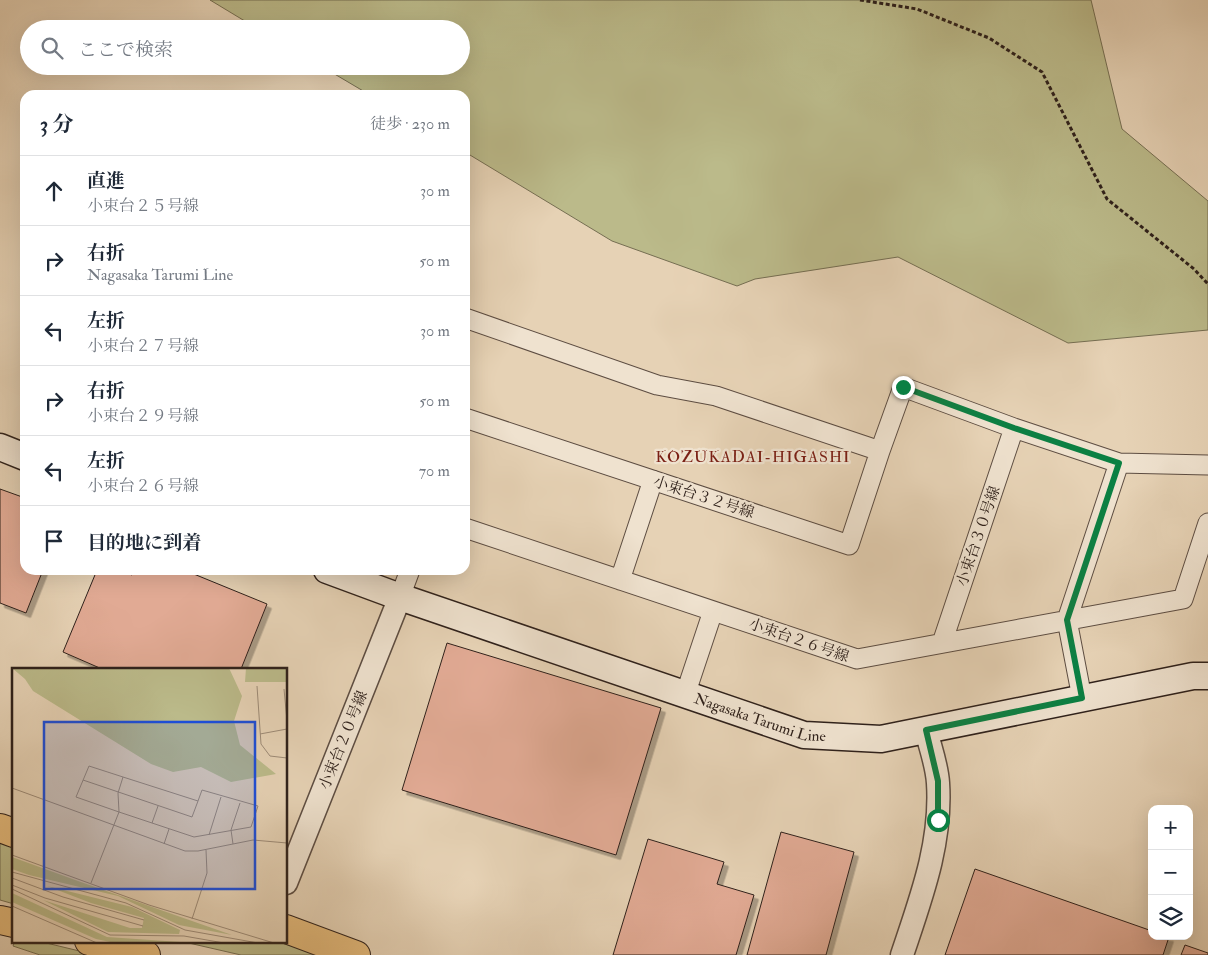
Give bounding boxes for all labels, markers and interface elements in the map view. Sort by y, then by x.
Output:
search box [20,20,470,75]
icon: search [38,34,66,62]
text: ここで検索 [78,38,173,62]
text: 3 分 [40,111,73,138]
text: 徒歩 · 230 m [370,114,450,134]
text: 直進 [87,169,125,193]
icon: ahead [40,177,68,205]
text: 30 m [420,181,450,201]
text: 小束台２５号線 [87,196,199,216]
text: 右折 [87,241,125,265]
icon: right [40,247,68,275]
text: 50 m [419,251,450,271]
text: Nagasaka Tarumi Line [87,265,233,285]
text: 左折 [87,309,125,333]
icon: left [40,317,68,345]
text: 30 m [420,321,450,341]
text: 小束台２７号線 [87,336,199,356]
route end [892,376,915,399]
text: 右折 [87,379,125,403]
icon: right [40,387,68,415]
text: 50 m [419,391,450,411]
text: 小束台２９号線 [87,406,199,426]
district label: KOZUKADAI-HIGASHI [655,447,851,467]
text: 左折 [87,449,125,473]
icon: left [40,457,68,485]
text: 70 m [419,461,450,481]
street label: 小束台３２号線 [651,472,757,523]
text: 小束台２６号線 [87,476,199,496]
street label: 小束台３０号線 [952,483,1005,589]
icon: arrive [40,527,68,555]
text: 目的地に到着 [87,531,201,555]
street label: 小束台２６号線 [746,614,852,667]
inset map [12,668,288,942]
street label: 小束台２０号線 [315,688,372,792]
street label: Nagasaka Tarumi Line [692,689,826,746]
map controls [1148,805,1193,940]
button: + [1148,805,1193,850]
route start [927,809,950,832]
button: − [1148,850,1193,895]
button: layers [1148,895,1193,940]

